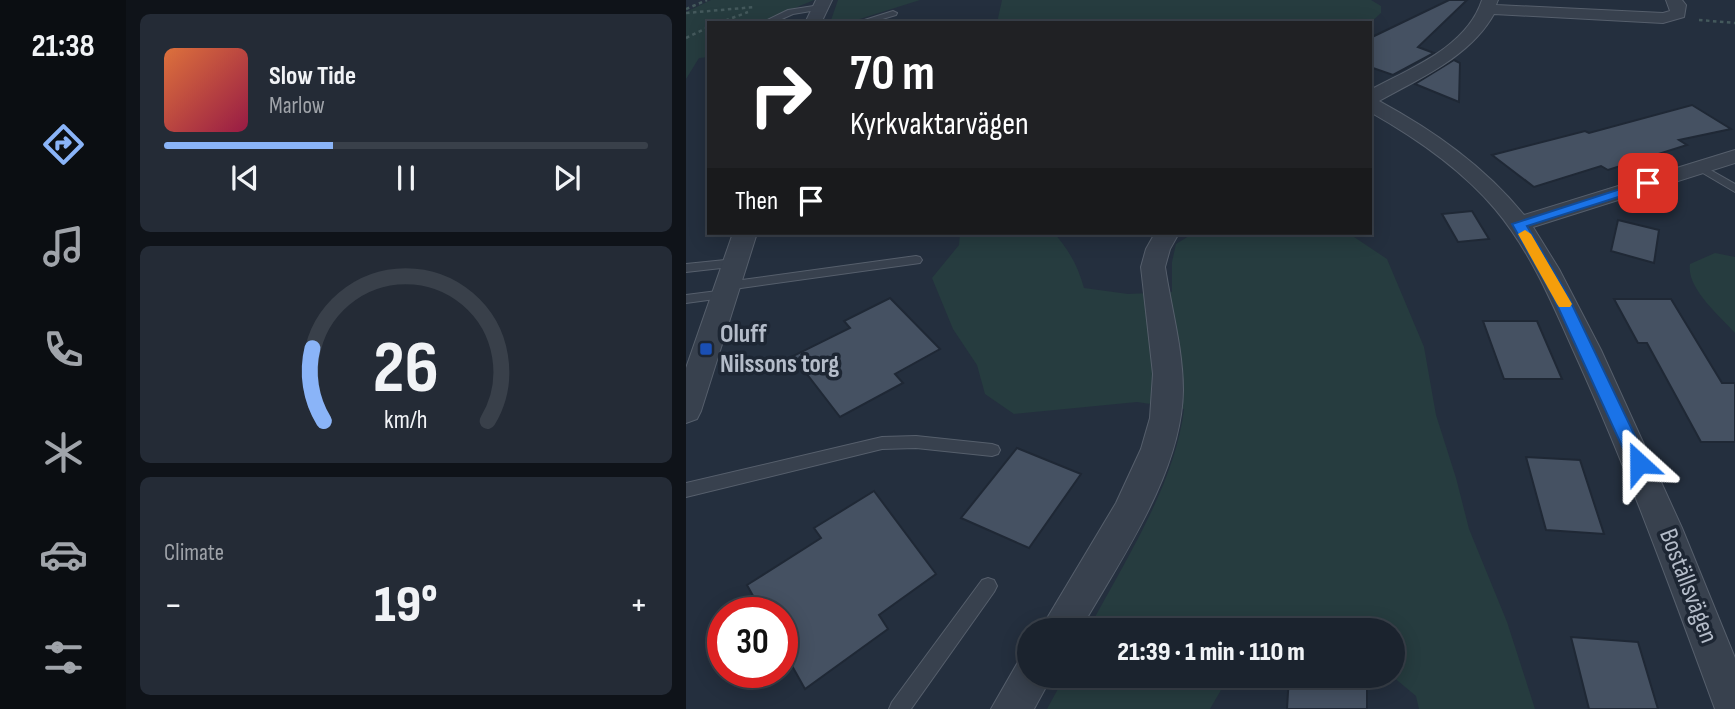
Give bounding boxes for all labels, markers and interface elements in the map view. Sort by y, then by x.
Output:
text: 21:38 [31,27,95,66]
text: 70 m [850,45,935,104]
icon: right [735,49,826,140]
text: Slow Tide [269,61,356,92]
text: Marlow [269,92,325,120]
text: Kyrkvaktarvägen [850,105,1029,144]
icon: directions [39,120,88,169]
pin [1618,153,1678,213]
icon: previous [226,159,264,197]
icon: pause [387,159,425,197]
icon: next [548,159,586,197]
icon: arrive [1629,164,1667,202]
icon: arrive [792,182,830,220]
text: Then [735,186,778,217]
icon: music [39,222,88,271]
place label: Oluff Nilssons torg [720,319,839,380]
icon: phone [39,325,88,374]
text: 26 [373,325,439,413]
marker: Oluff Nilssons torg [698,341,714,357]
text: km/h [384,404,428,435]
position arrow [1602,426,1676,500]
icon: climate [39,428,88,477]
street label: Boställsvägen [1652,524,1724,648]
icon: car [39,530,88,579]
text: Climate [164,539,224,567]
text: 19° [374,574,438,637]
text: − [164,583,183,628]
text: + [629,583,648,628]
speed limit sign: 30 [707,597,798,688]
icon: filters [39,633,88,682]
text: 21:39 · 1 min · 110 m [1117,637,1305,668]

